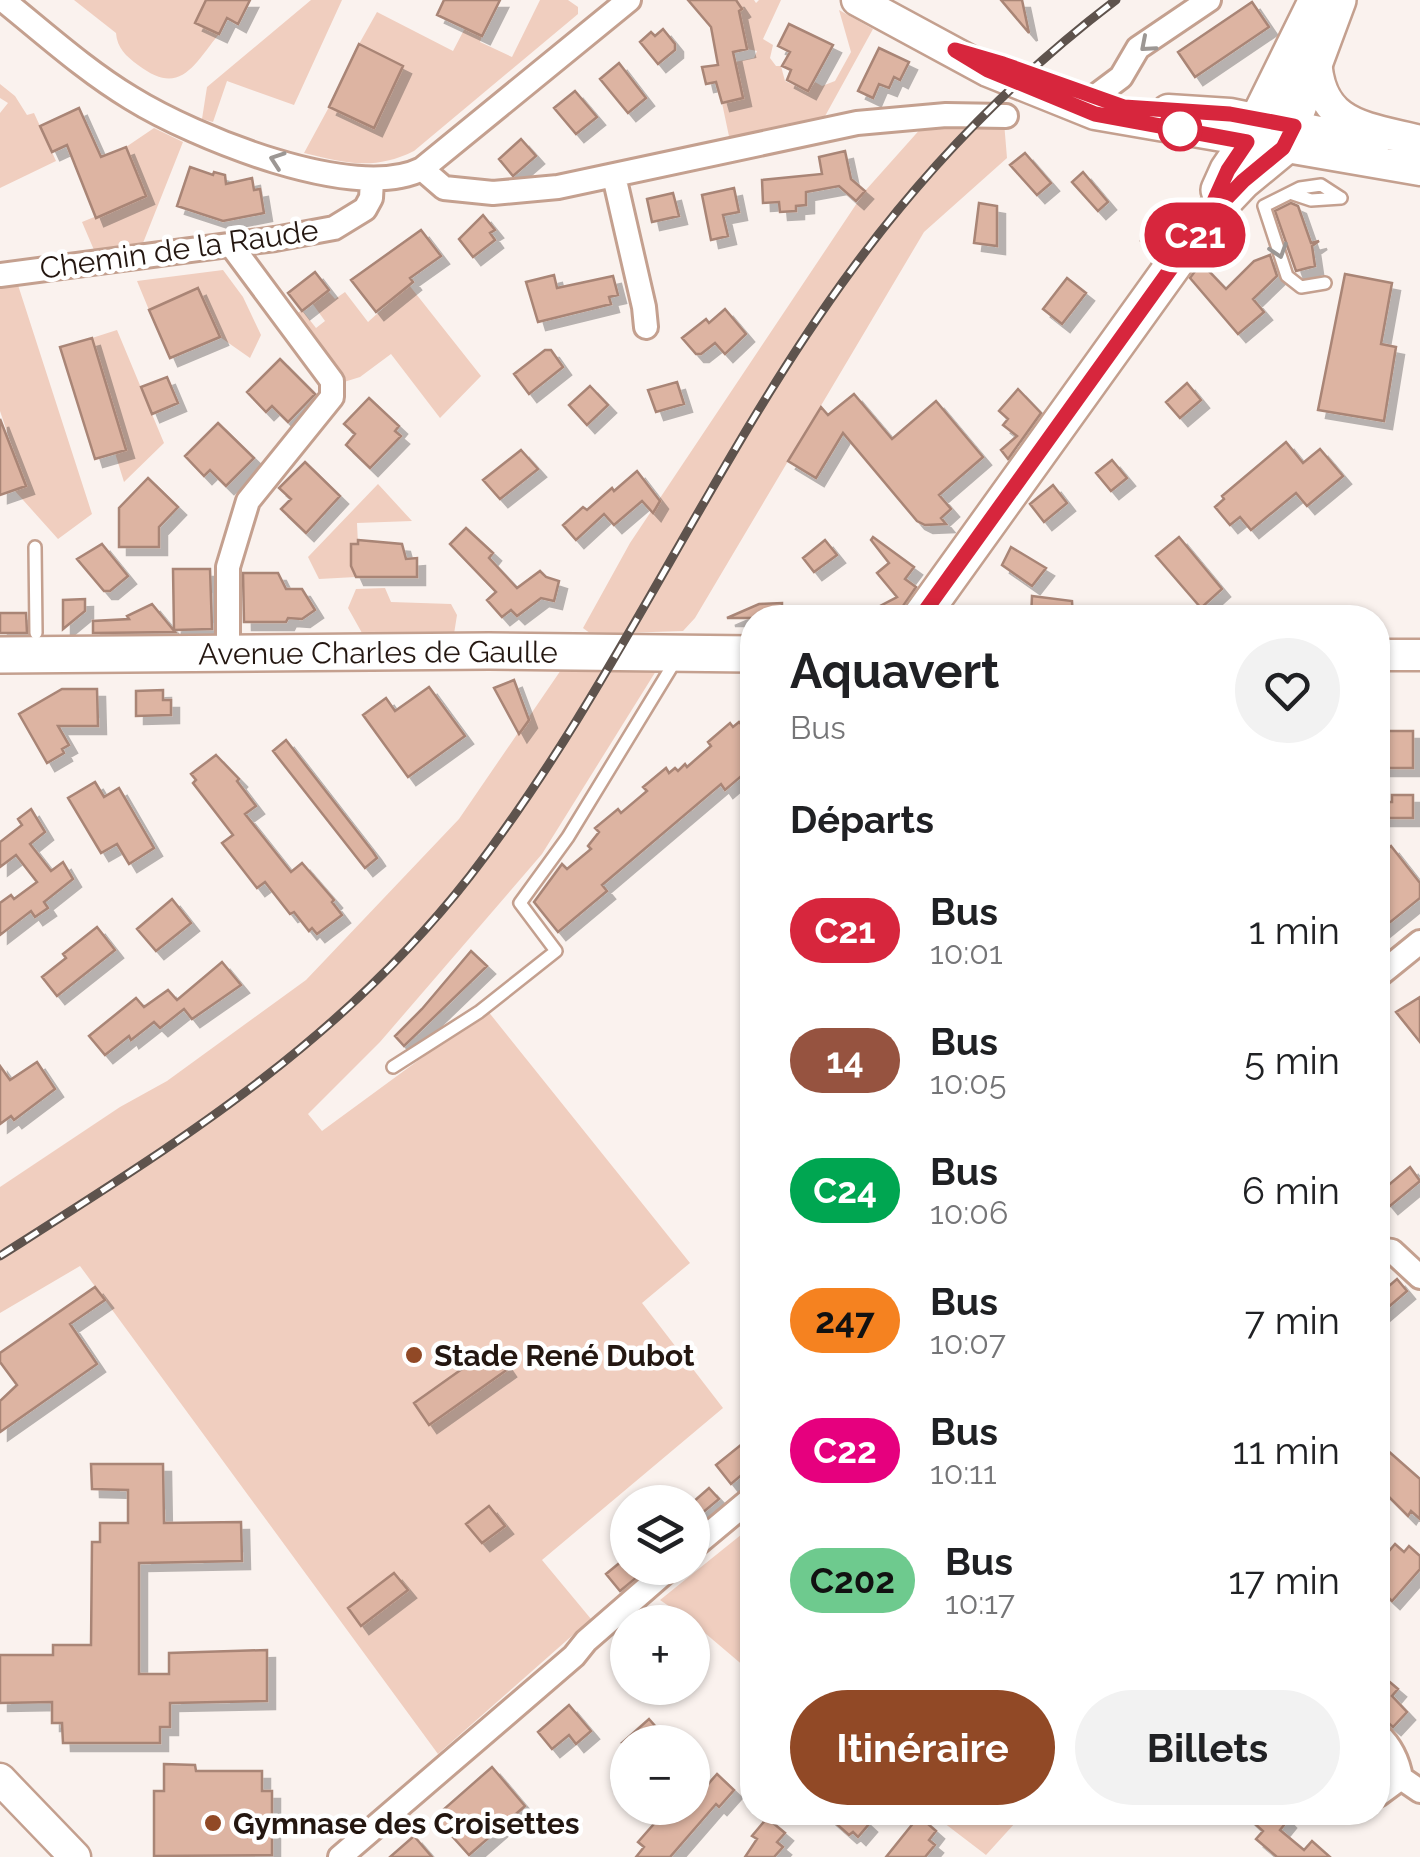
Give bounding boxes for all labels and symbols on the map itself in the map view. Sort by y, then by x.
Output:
one-way arrow [1140,33,1158,51]
unlabelled marker [1159,108,1201,150]
one-way arrow [270,151,287,172]
line badge: C21 [1138,202,1252,268]
street label: Chemin de la Raude [38,212,320,286]
one-way arrow [1267,242,1287,259]
street label: Avenue Charles de Gaulle [198,633,558,671]
place label: Stade René Dubot [434,1338,695,1373]
marker: Stade René Dubot [403,1344,425,1366]
place label: Gymnase des Croisettes [233,1806,580,1841]
marker: Gymnase des Croisettes [202,1812,224,1834]

